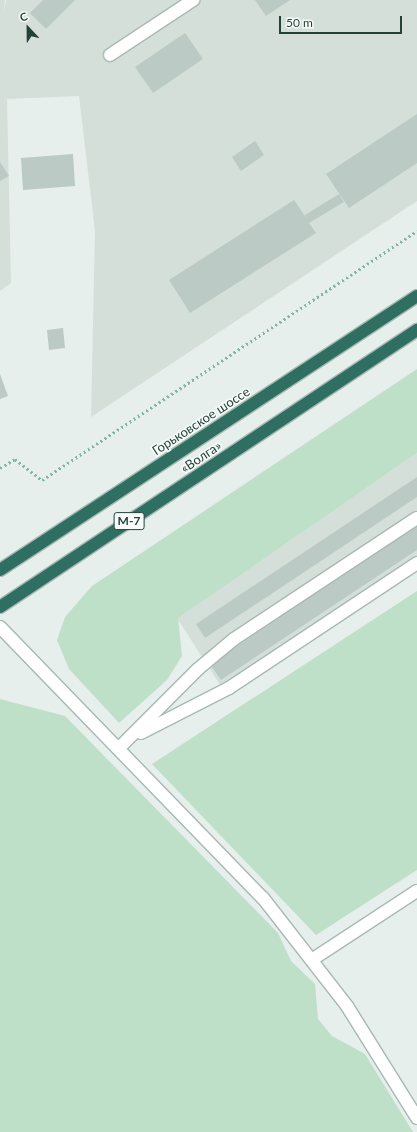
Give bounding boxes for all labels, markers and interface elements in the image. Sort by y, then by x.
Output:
north arrow [8,8,48,48]
scale bar [281,8,404,34]
text: С [18,9,29,24]
text: 50 m [286,15,313,30]
street label: Горьковское шоссе [149,384,253,458]
street label: «Волга» [178,438,224,476]
road number: М-7 [113,511,145,531]

